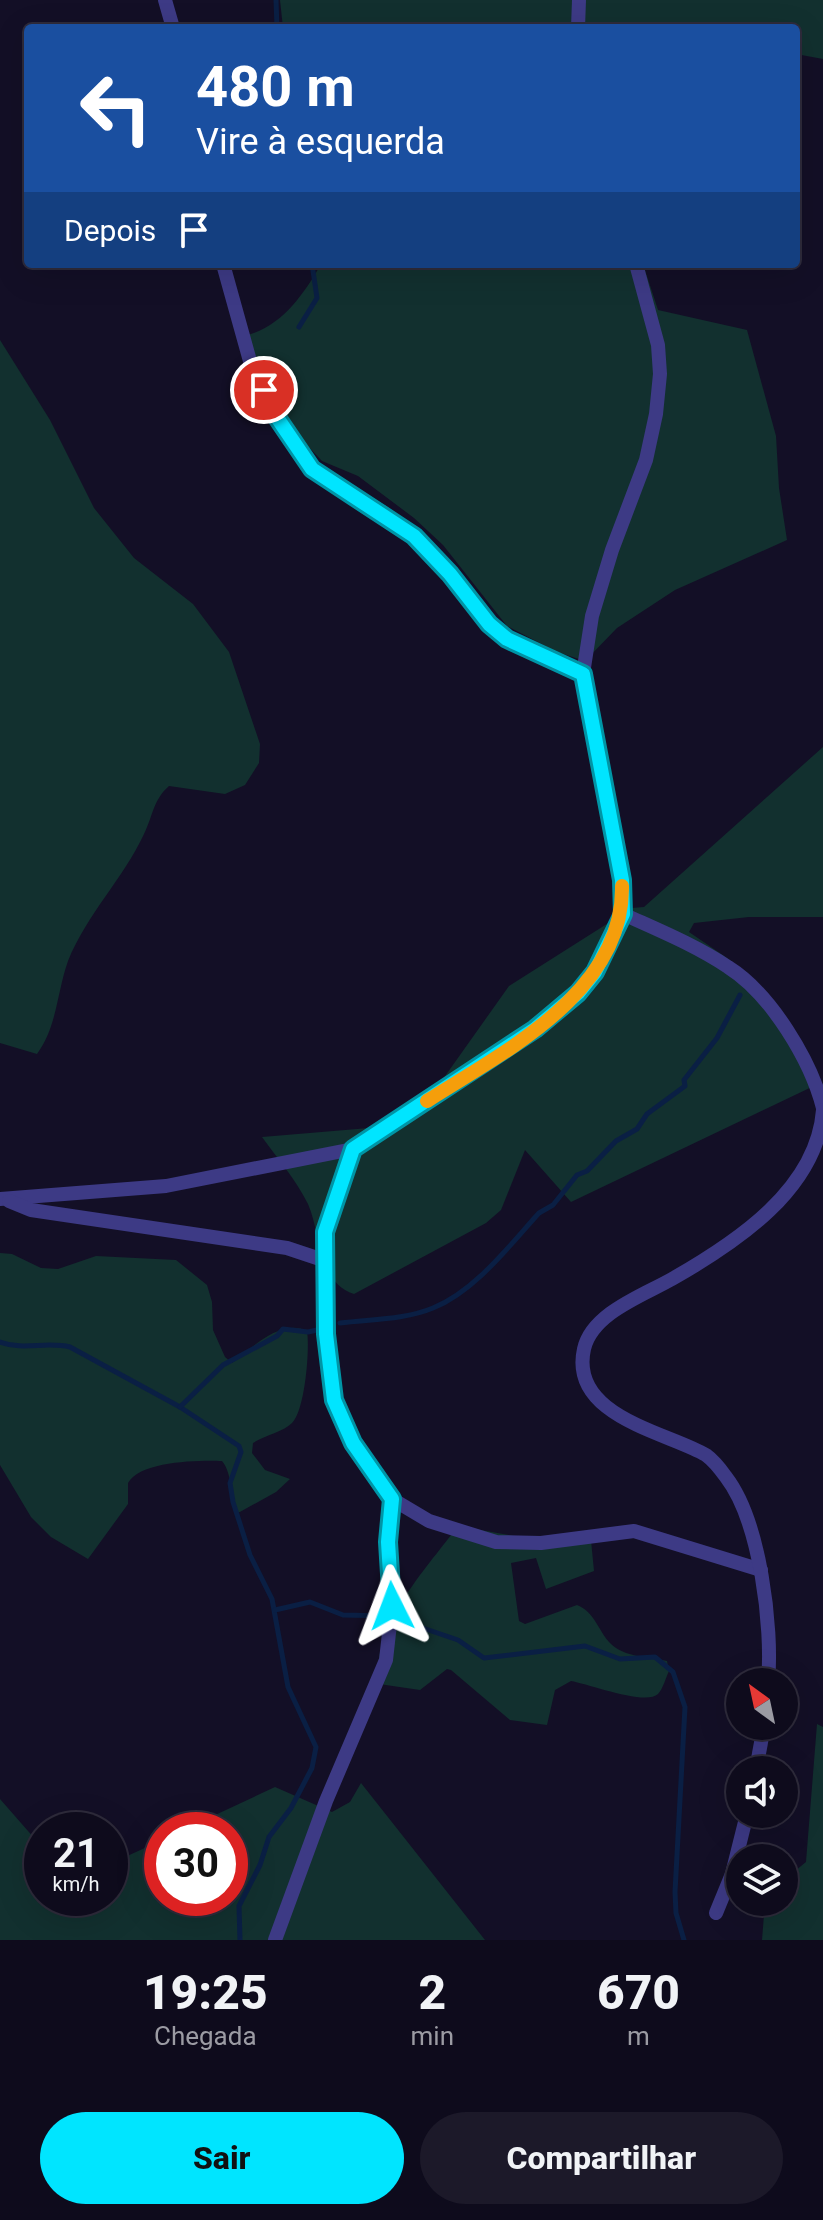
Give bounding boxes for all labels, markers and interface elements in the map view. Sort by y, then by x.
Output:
text: 480 m [196,54,355,120]
icon: left [64,56,168,160]
text: Vire à esquerda [196,121,445,163]
icon: arrive [172,208,216,252]
text: Depois [64,213,156,248]
pin [230,356,298,424]
icon: arrive [242,368,286,412]
position arrow [350,1564,434,1648]
north arrow [726,1668,798,1740]
map controls [726,1668,798,1916]
button: sound [726,1756,798,1828]
speed limit sign: 30 [144,1812,248,1916]
text: 21 [53,1830,99,1877]
button: layers [726,1844,798,1916]
text: km/h [53,1872,99,1896]
text: 19:25 [143,1964,268,2021]
text: 2 [418,1964,446,2021]
text: 670 [597,1964,680,2021]
text: Chegada [154,2021,257,2051]
text: min [411,2021,454,2051]
text: m [627,2021,650,2051]
button: Sair [40,2112,404,2204]
button: Compartilhar [420,2112,783,2204]

